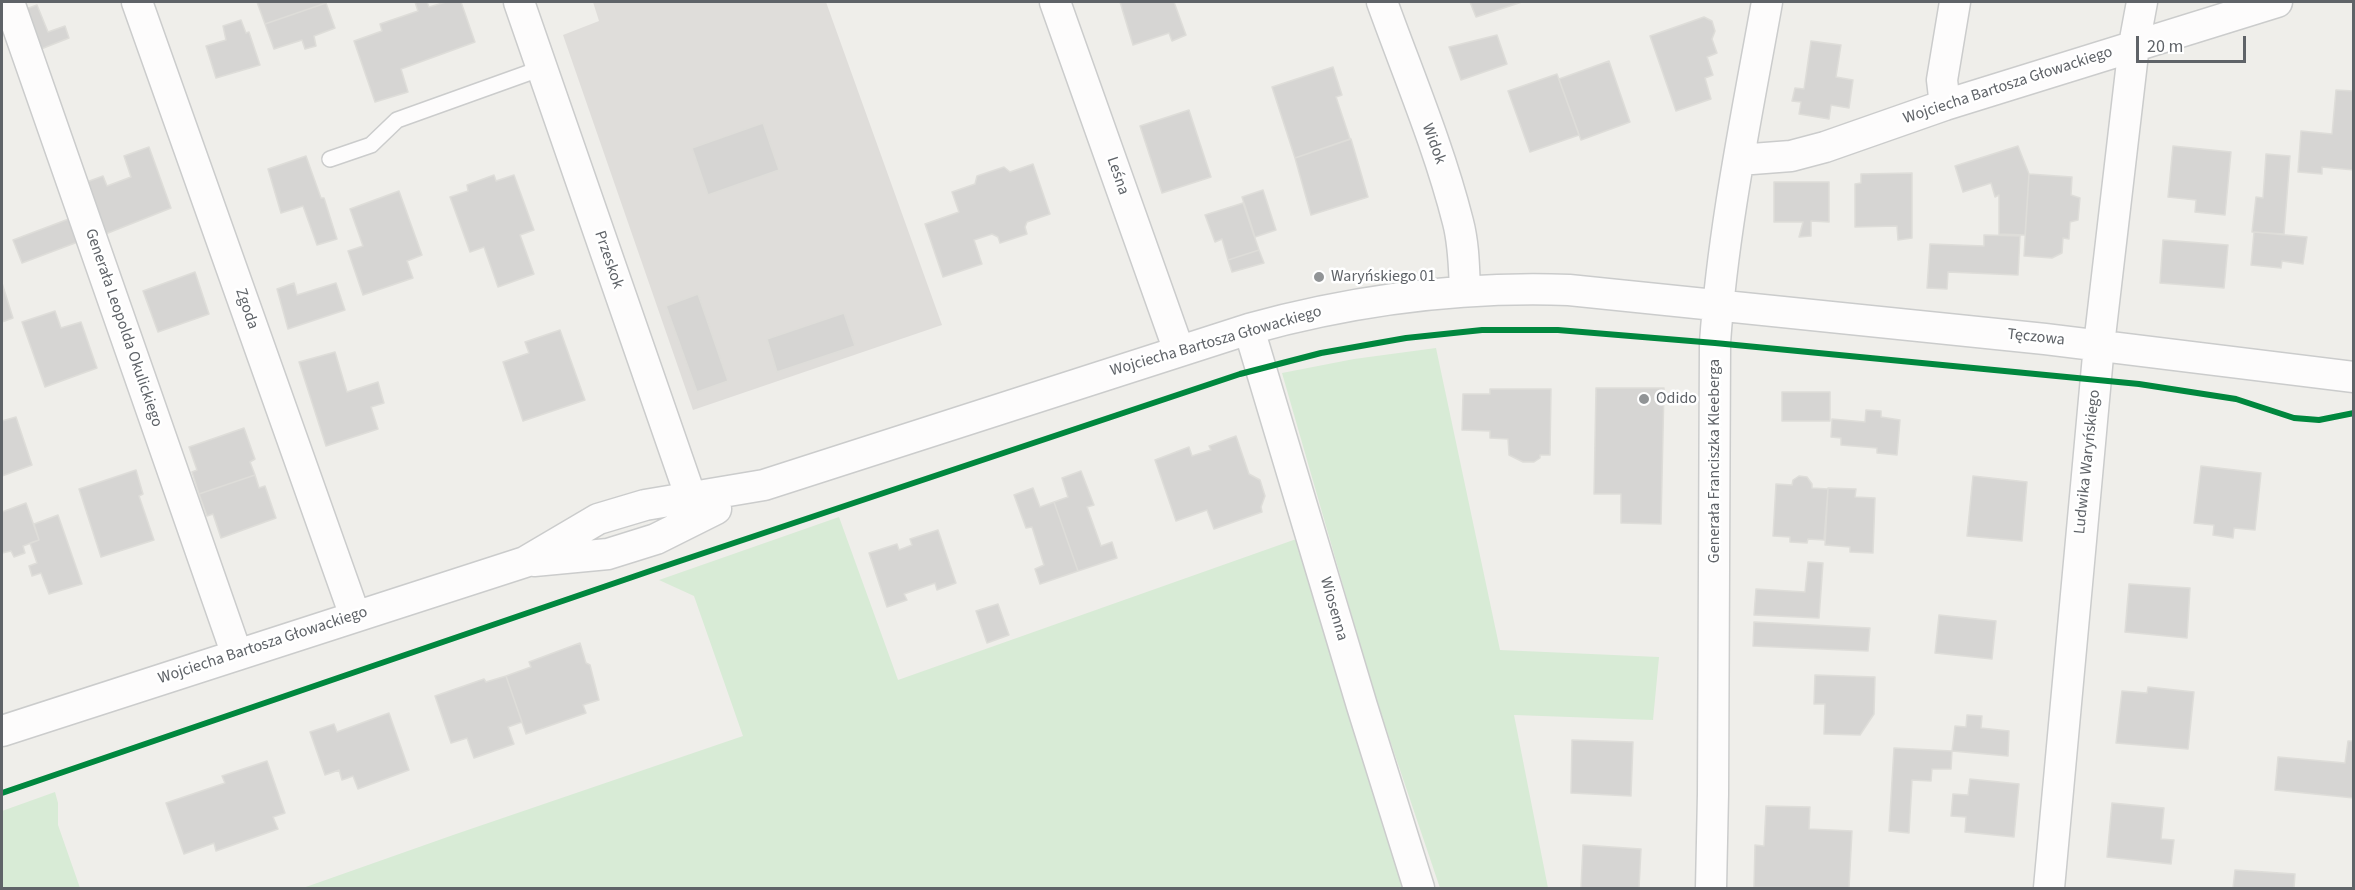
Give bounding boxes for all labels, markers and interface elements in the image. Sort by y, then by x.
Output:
scale bar [2139,24,2248,62]
text: 20 m [2147,34,2183,59]
street label: Wojciecha Bartosza Głowackiego [1901,43,2115,129]
street label: Widok [1417,121,1449,167]
street label: Leśna [1102,154,1132,198]
street label: Generała Leopolda Okulickiego [80,226,166,430]
street label: Przeskok [589,228,627,292]
place label: Waryńskiego 01 [1331,267,1436,287]
marker: Waryńskiego 01 [1312,270,1326,284]
street label: Zgoda [230,286,262,332]
street label: Wojciecha Bartosza Głowackiego [1108,303,1324,381]
street label: Tęczowa [2006,325,2066,351]
street label: Generała Franciszka Kleeberga [1705,359,1725,563]
place label: Odido [1656,389,1697,409]
street label: Ludwika Waryńskiego [2071,389,2105,535]
marker: Odido [1637,392,1651,406]
street label: Wiosenna [1315,575,1351,643]
street label: Wojciecha Bartosza Głowackiego [156,603,370,689]

